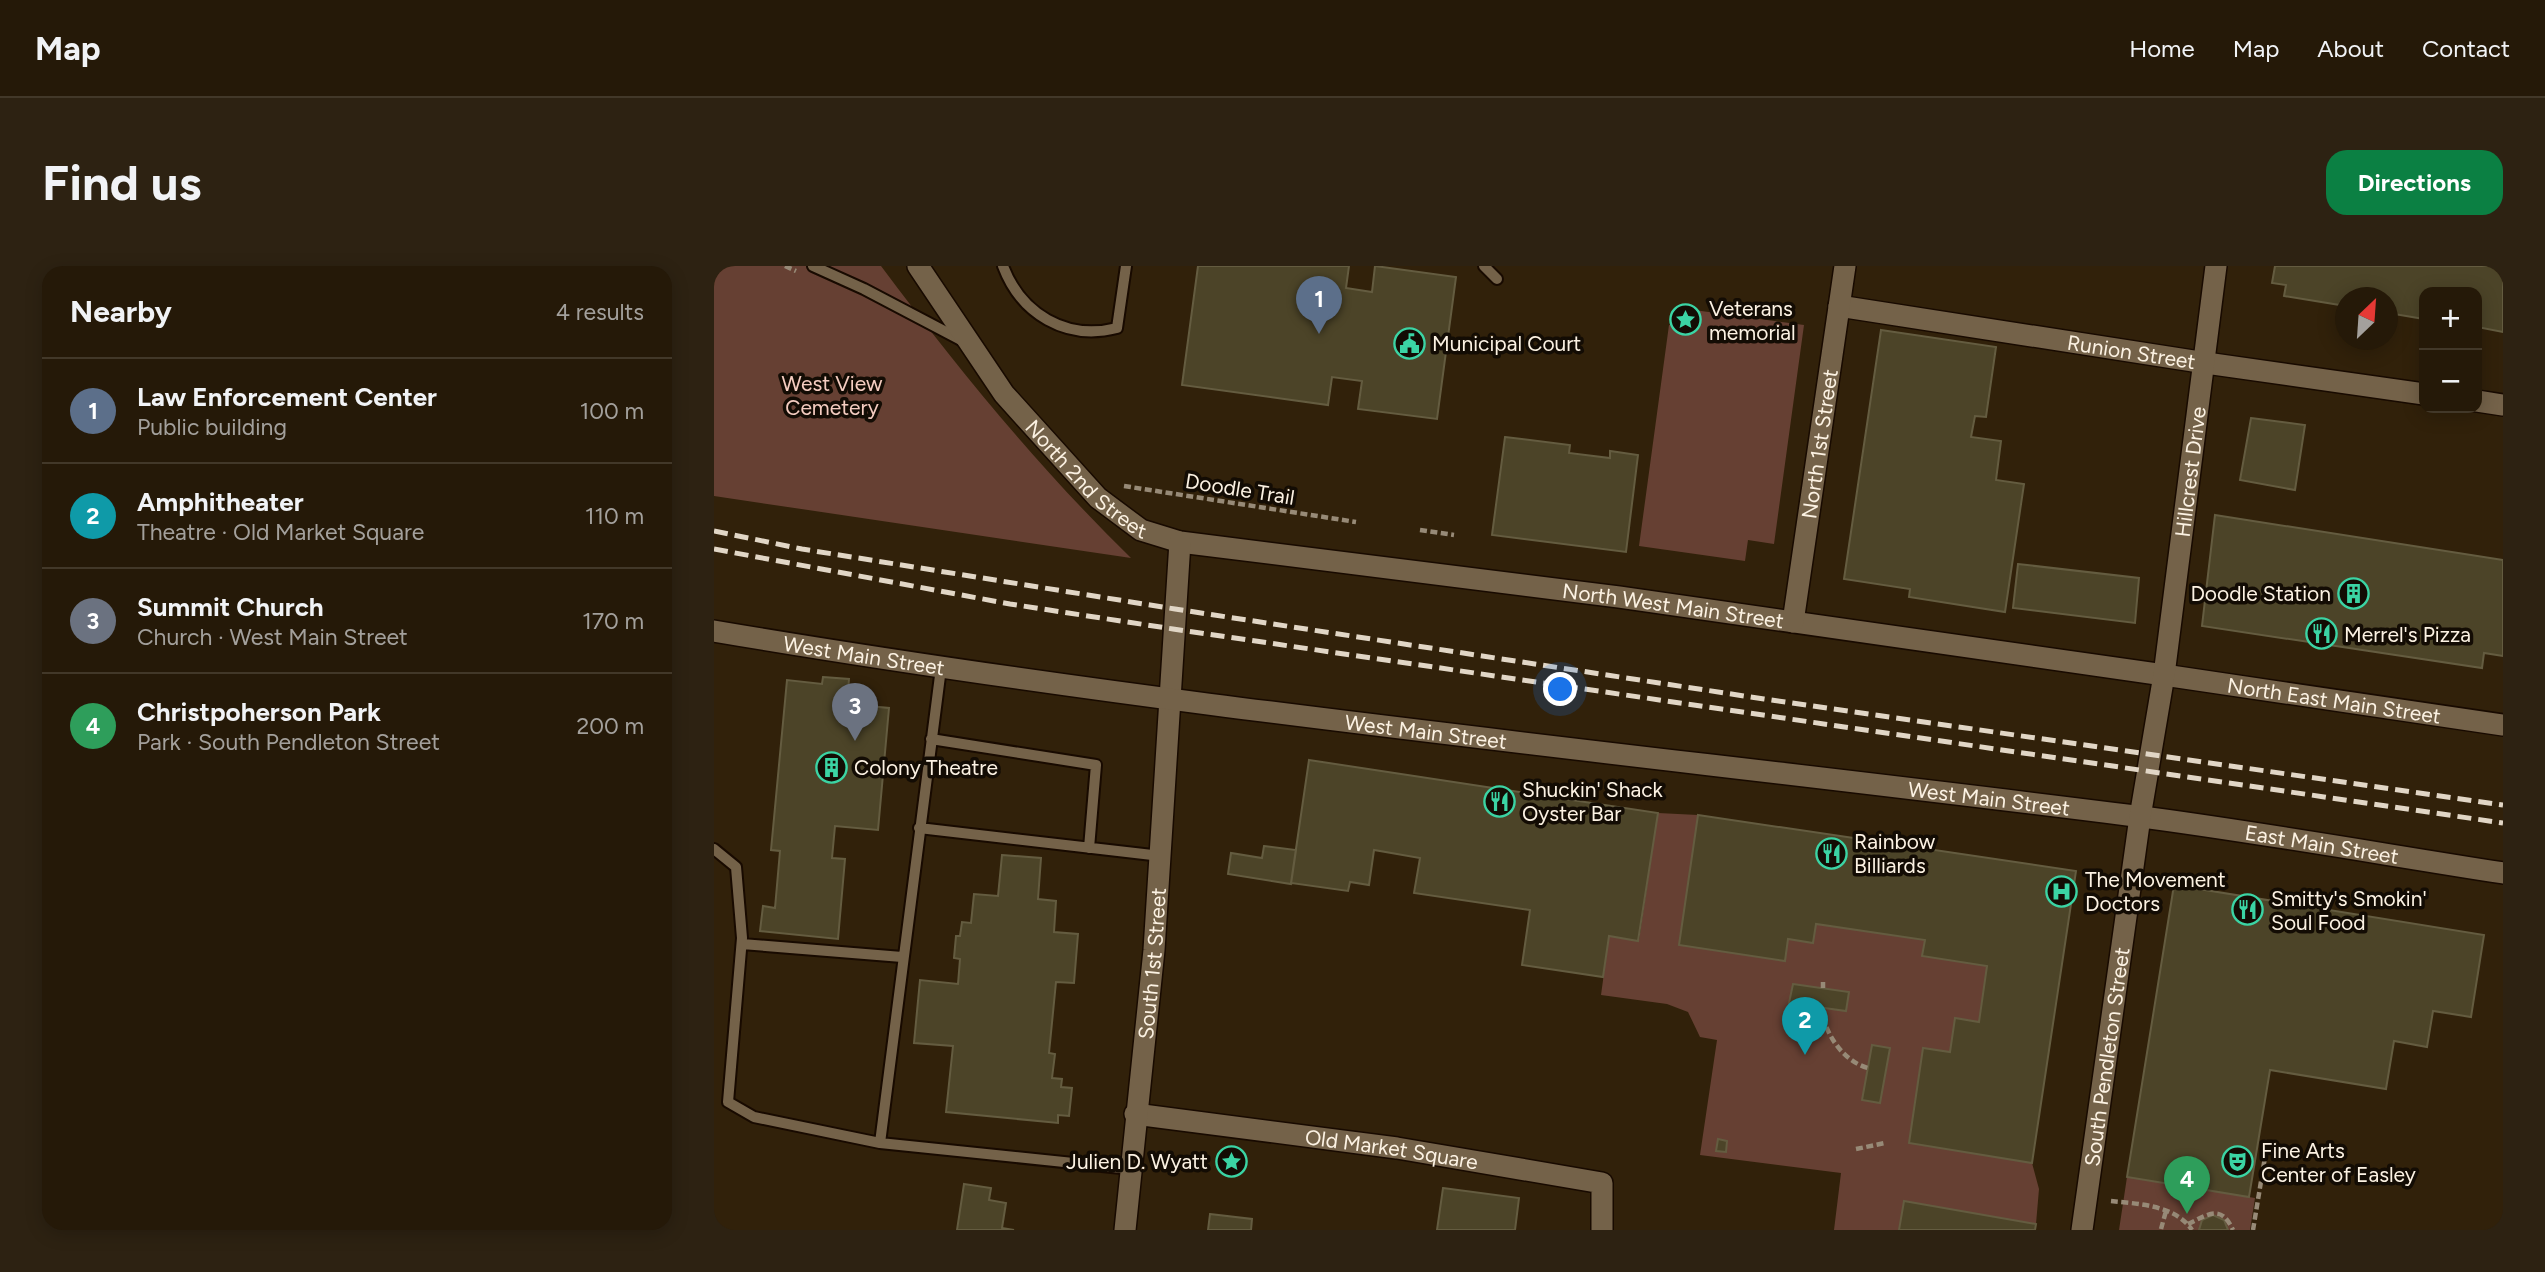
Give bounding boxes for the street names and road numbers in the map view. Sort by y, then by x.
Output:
street label: Runion Street [2066,329,2197,374]
street label: North 1st Street [1796,367,1842,520]
street label: Hillcrest Drive [2169,405,2211,538]
street label: North 2nd Street [1021,414,1150,543]
street label: Doodle Trail [1184,468,1296,510]
street label: North West Main Street [1561,578,1786,633]
street label: West Main Street [782,630,946,680]
street label: North East Main Street [2226,672,2443,728]
street label: West Main Street [1344,709,1508,753]
street label: West Main Street [1907,776,2071,820]
street label: East Main Street [2243,819,2401,869]
street label: South 1st Street [1132,887,1170,1040]
street label: South Pendleton Street [2079,945,2134,1168]
street label: Old Market Square [1304,1124,1480,1174]

